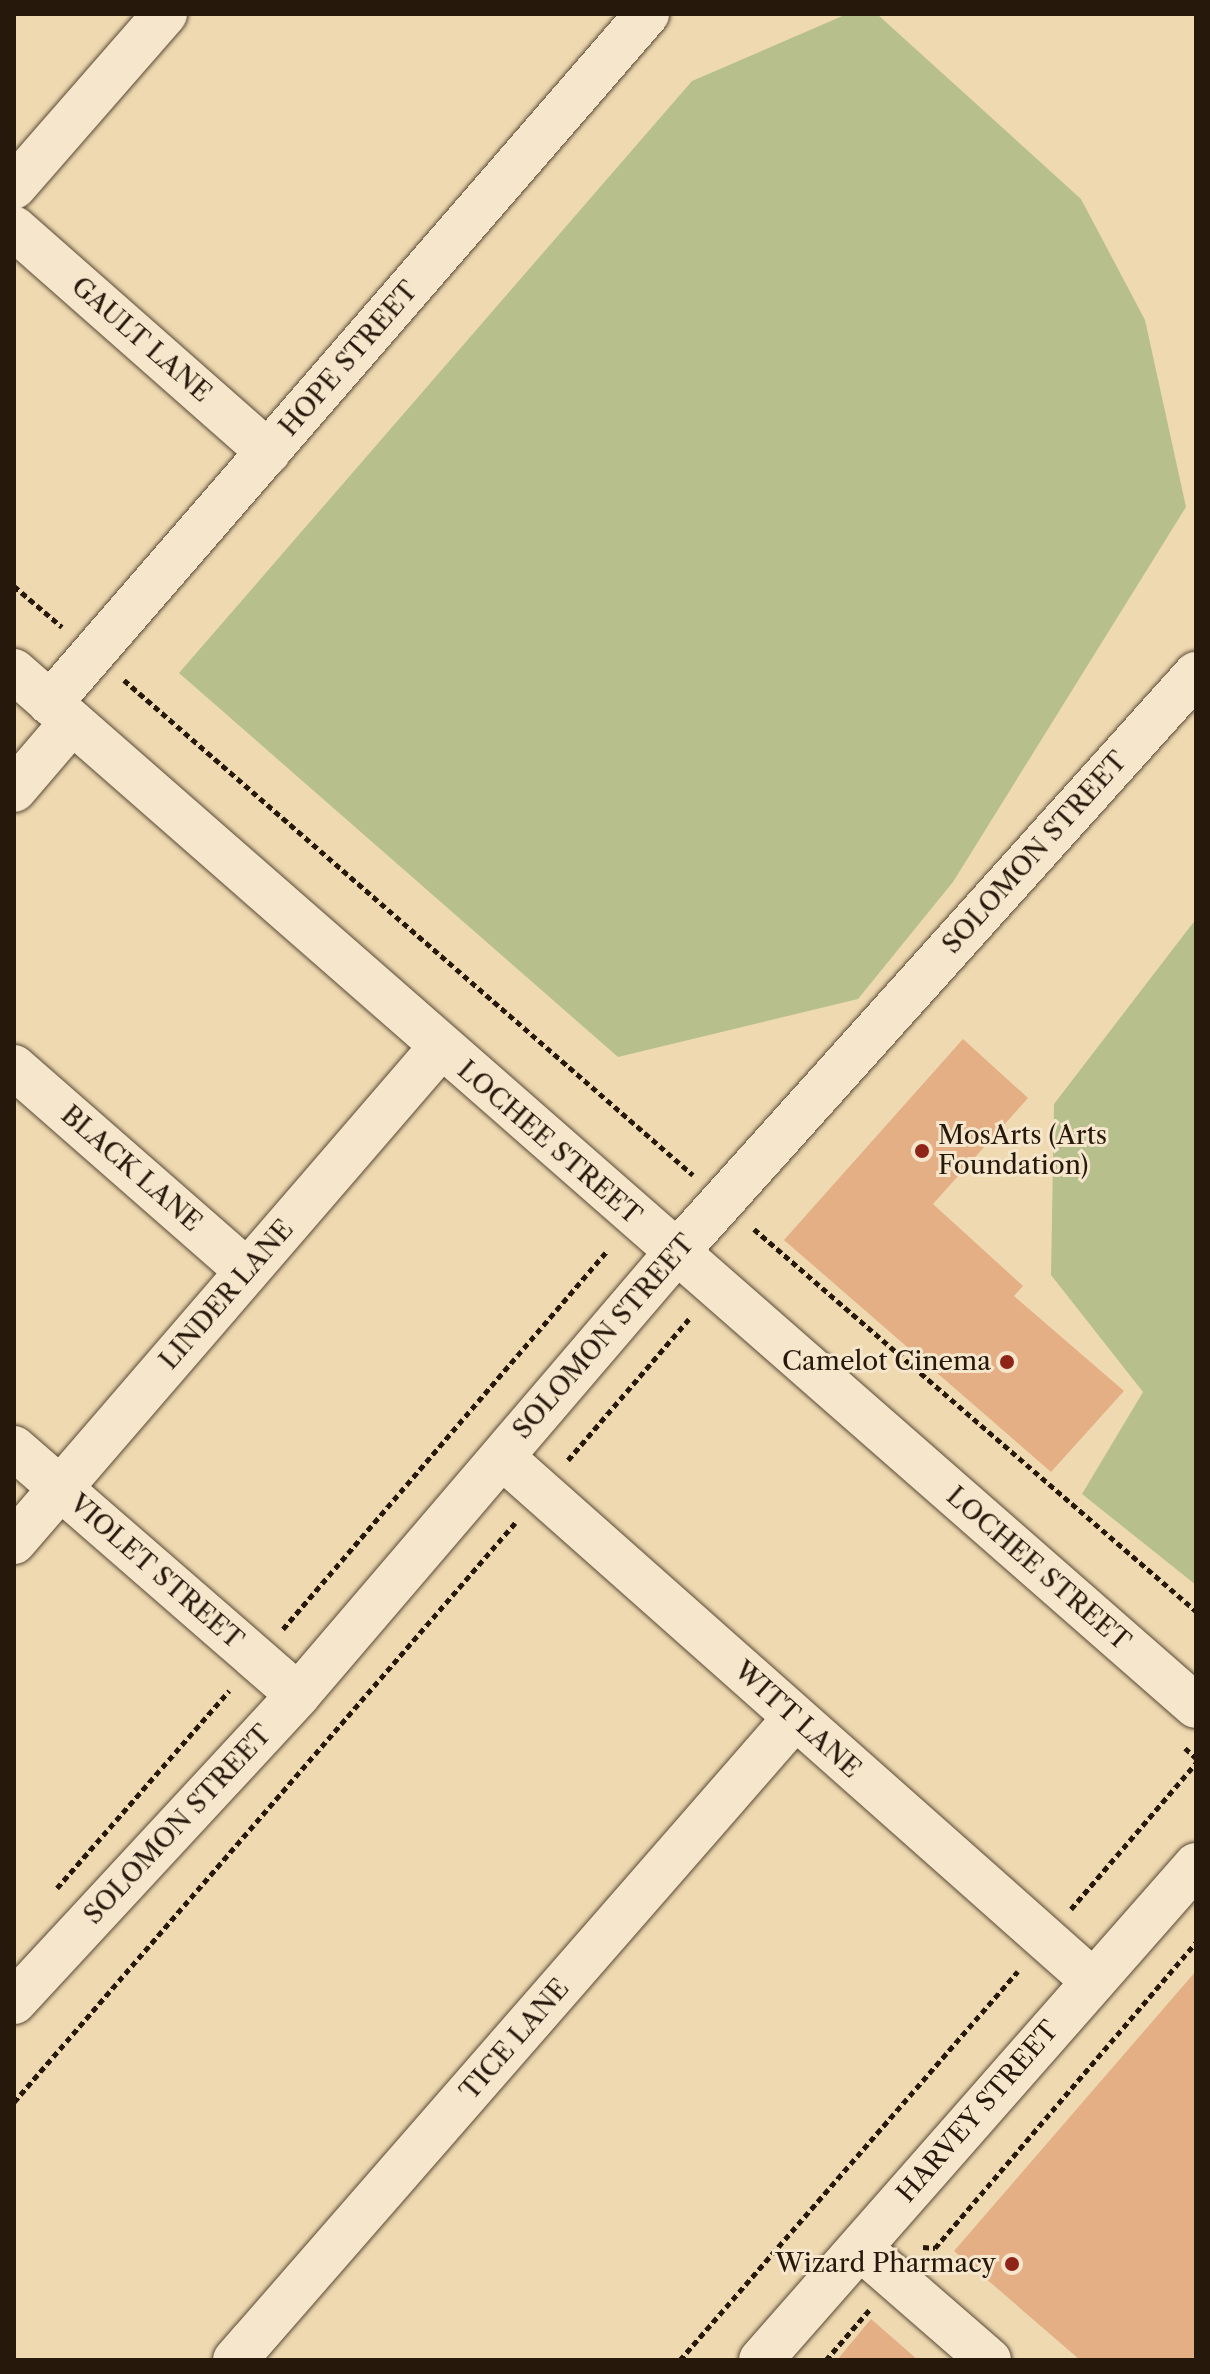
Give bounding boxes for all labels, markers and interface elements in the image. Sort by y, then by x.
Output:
street label: GAULT LANE [65,271,217,409]
street label: HOPE STREET [273,275,425,443]
street label: SOLOMON STREET [936,746,1134,960]
street label: LOCHEE STREET [451,1055,647,1231]
street label: BLACK LANE [54,1099,208,1239]
place label: MosArts (Arts Foundation) [938,1120,1107,1182]
marker: MosArts (Arts Foundation) [913,1142,931,1160]
street label: LINDER LANE [153,1214,301,1376]
street label: SOLOMON STREET [507,1229,701,1445]
place label: Camelot Cinema [782,1346,991,1378]
marker: Camelot Cinema [998,1353,1016,1371]
street label: LOCHEE STREET [940,1481,1136,1657]
street label: VIOLET STREET [63,1488,249,1656]
street label: WITT LANE [727,1655,867,1785]
street label: SOLOMON STREET [78,1719,278,1931]
street label: TICE LANE [454,1973,576,2107]
street label: HARVEY STREET [890,2015,1066,2209]
place label: Wizard Pharmacy [775,2248,996,2280]
marker: Wizard Pharmacy [1003,2255,1021,2273]

